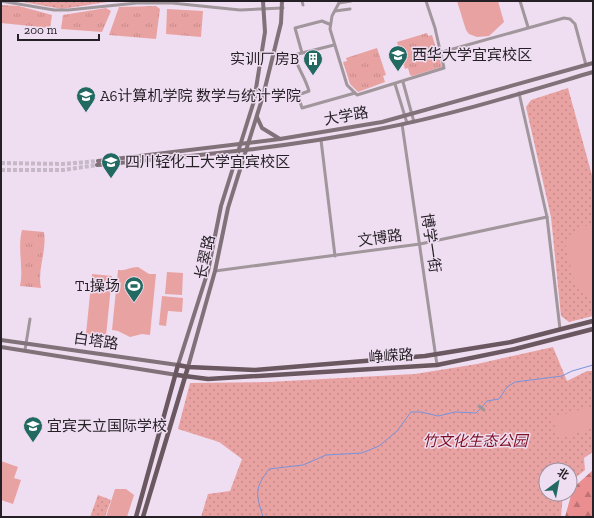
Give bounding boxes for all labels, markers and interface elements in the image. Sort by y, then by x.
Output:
scale bar [18,16,99,42]
text: 200 m [24,23,58,37]
school or university icon: 西华大学宜宾校区 [387,44,409,72]
place label: 西华大学宜宾校区 [412,46,532,64]
building icon: 实训厂房B [302,48,324,76]
place label: 实训厂房B [230,50,299,68]
school or university icon: A6计算机学院 数学与统计学院 [75,85,97,113]
place label: A6计算机学院 数学与统计学院 [100,87,301,105]
street label: 大学路 [322,103,370,129]
school or university icon: 四川轻化工大学宜宾校区 [100,151,122,179]
place label: 四川轻化工大学宜宾校区 [125,153,290,171]
street label: 博学一街 [418,212,444,274]
street label: 文博路 [356,226,404,250]
street label: 长翠路 [192,233,218,281]
sports icon: T1操场 [123,275,145,303]
place label: T1操场 [75,277,120,295]
street label: 白塔路 [72,329,120,353]
street label: 峥嵘路 [368,345,414,367]
school or university icon: 宜宾天立国际学校 [22,415,44,443]
place label: 宜宾天立国际学校 [47,417,167,435]
park label: 竹文化生态公园 [422,432,529,450]
north arrow [538,462,578,502]
text: 北 [555,466,571,482]

